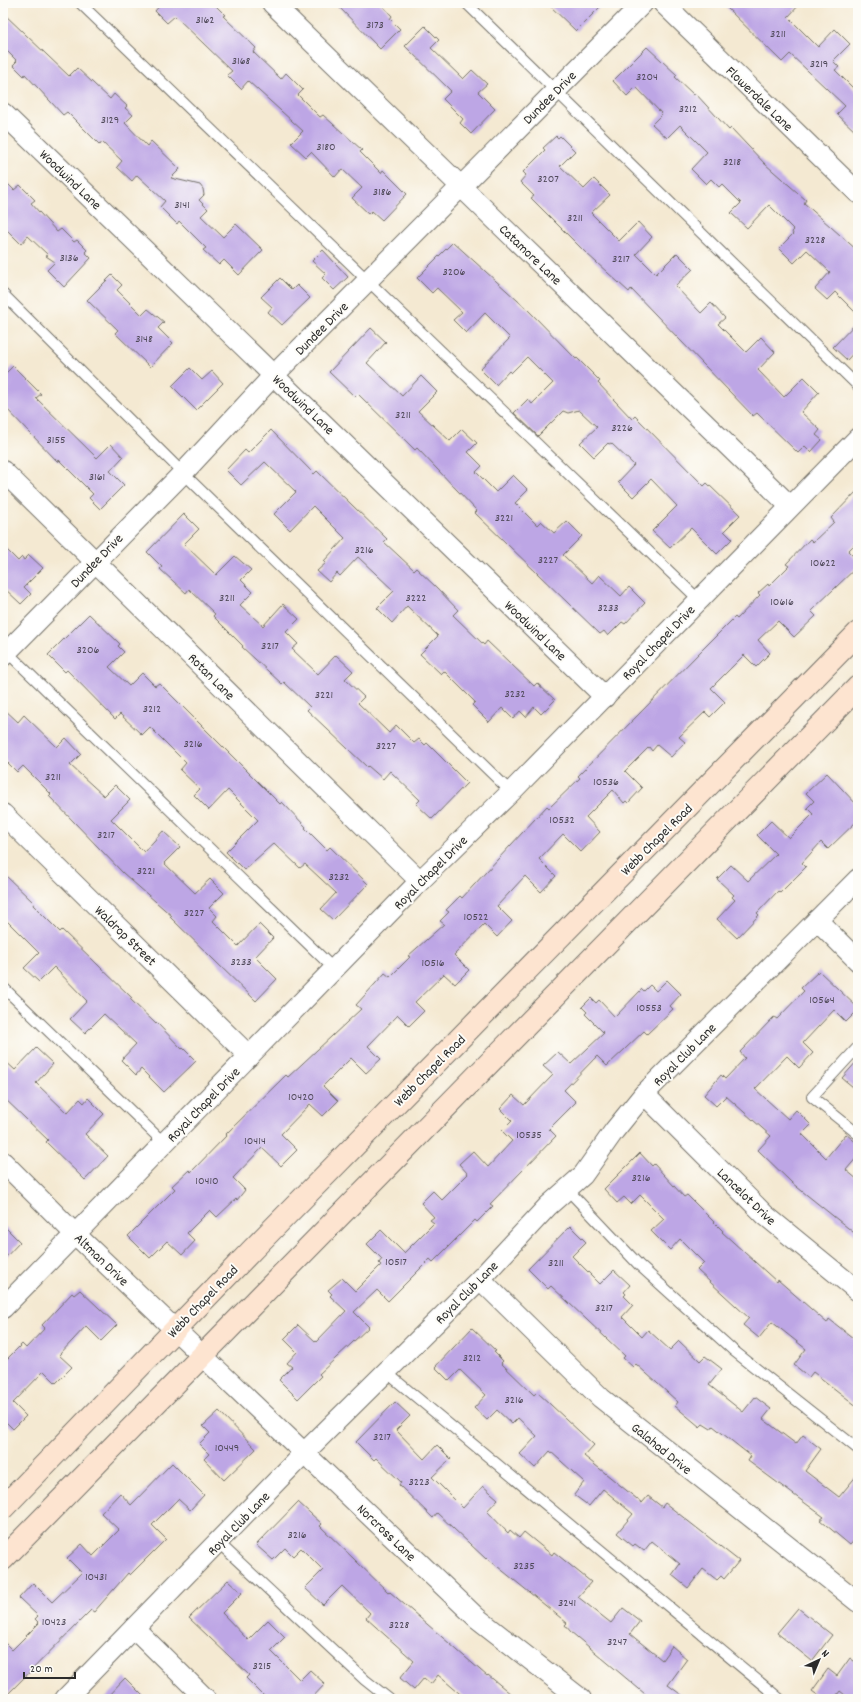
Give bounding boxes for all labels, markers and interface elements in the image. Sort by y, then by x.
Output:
house number: 3162 [195,12,215,29]
house number: 3173 [366,17,384,34]
house number: 3211 [770,26,786,43]
house number: 3168 [232,53,251,70]
house number: 3219 [810,56,828,73]
street label: Flowerdale Lane [720,62,797,137]
street label: Dundee Drive [519,67,582,130]
house number: 3204 [636,69,658,86]
house number: 3212 [679,101,697,118]
house number: 3129 [101,112,119,129]
house number: 3180 [316,139,336,156]
street label: Woodwind Lane [34,146,105,215]
house number: 3218 [723,154,741,171]
house number: 3207 [537,171,559,188]
house number: 3186 [373,184,391,201]
house number: 3141 [174,197,190,214]
house number: 3211 [567,210,583,227]
street label: Catamore Lane [494,220,566,291]
house number: 3228 [805,232,825,249]
house number: 3136 [59,250,79,267]
house number: 3217 [612,251,630,268]
house number: 3206 [443,264,466,281]
street label: Dundee Drive [291,298,354,361]
house number: 3148 [135,331,153,348]
street label: Woodwind Lane [267,371,338,440]
house number: 3211 [395,407,411,424]
house number: 3226 [611,420,633,437]
house number: 3155 [46,432,66,449]
house number: 3161 [89,469,105,486]
house number: 3221 [495,510,513,527]
street label: Dundee Drive [66,530,129,593]
house number: 3216 [354,542,374,559]
house number: 3227 [538,552,559,569]
house number: 10622 [810,555,836,572]
house number: 3211 [219,590,235,607]
house number: 3222 [405,590,427,607]
house number: 10616 [770,594,794,611]
street label: Woodwind Lane [499,597,570,666]
house number: 3233 [597,600,619,617]
street label: Royal Chapel Drive [618,601,701,686]
house number: 3217 [261,638,279,655]
house number: 3206 [77,642,100,659]
street label: Rotan Lane [183,649,239,705]
house number: 3232 [504,686,526,703]
house number: 3221 [315,687,333,704]
house number: 3212 [143,701,161,718]
house number: 3216 [183,736,203,753]
house number: 3227 [376,738,397,755]
house number: 3211 [45,769,61,786]
house number: 10536 [593,774,619,791]
street label: Webb Chapel Road [617,800,698,881]
house number: 10532 [549,812,575,829]
house number: 3217 [97,827,115,844]
street label: Royal Chapel Drive [390,832,473,915]
house number: 3221 [137,863,155,880]
house number: 3232 [328,869,350,886]
street label: Waldrop Street [89,902,160,971]
house number: 3227 [184,905,205,922]
house number: 10522 [463,909,489,926]
house number: 3233 [230,954,252,971]
house number: 10516 [421,955,445,972]
house number: 10564 [809,992,835,1009]
house number: 10553 [636,1000,662,1017]
street label: Royal Club Lane [649,1019,722,1092]
street label: Webb Chapel Road [390,1031,471,1112]
street label: Royal Chapel Drive [163,1063,246,1148]
house number: 10420 [288,1089,314,1106]
house number: 10535 [516,1127,542,1144]
house number: 10414 [244,1133,266,1150]
street label: Lancelot Drive [712,1164,780,1231]
house number: 3216 [631,1170,651,1187]
house number: 10410 [195,1173,219,1190]
street label: Altman Drive [69,1229,132,1292]
house number: 10517 [385,1254,407,1271]
house number: 3211 [548,1255,564,1272]
street label: Royal Club Lane [431,1257,504,1330]
street label: Webb Chapel Road [163,1261,244,1343]
house number: 3217 [595,1300,613,1317]
house number: 3212 [463,1350,481,1367]
house number: 3216 [504,1392,524,1409]
street label: Galahad Drive [626,1419,696,1480]
house number: 3217 [373,1429,391,1446]
house number: 10449 [215,1440,239,1457]
house number: 3223 [408,1474,430,1491]
street label: Royal Club Lane [204,1488,275,1561]
street label: Norcross Lane [352,1500,420,1567]
house number: 3216 [287,1527,307,1544]
house number: 3235 [513,1558,535,1575]
house number: 10431 [85,1569,107,1586]
house number: 3241 [558,1595,576,1612]
house number: 10423 [42,1614,66,1631]
house number: 3228 [389,1617,409,1634]
house number: 3247 [607,1634,627,1651]
north arrow [799,1640,839,1680]
text: N [817,1647,832,1662]
scale bar [24,1654,75,1680]
house number: 3215 [253,1658,271,1675]
text: 20 m [30,1661,53,1678]

